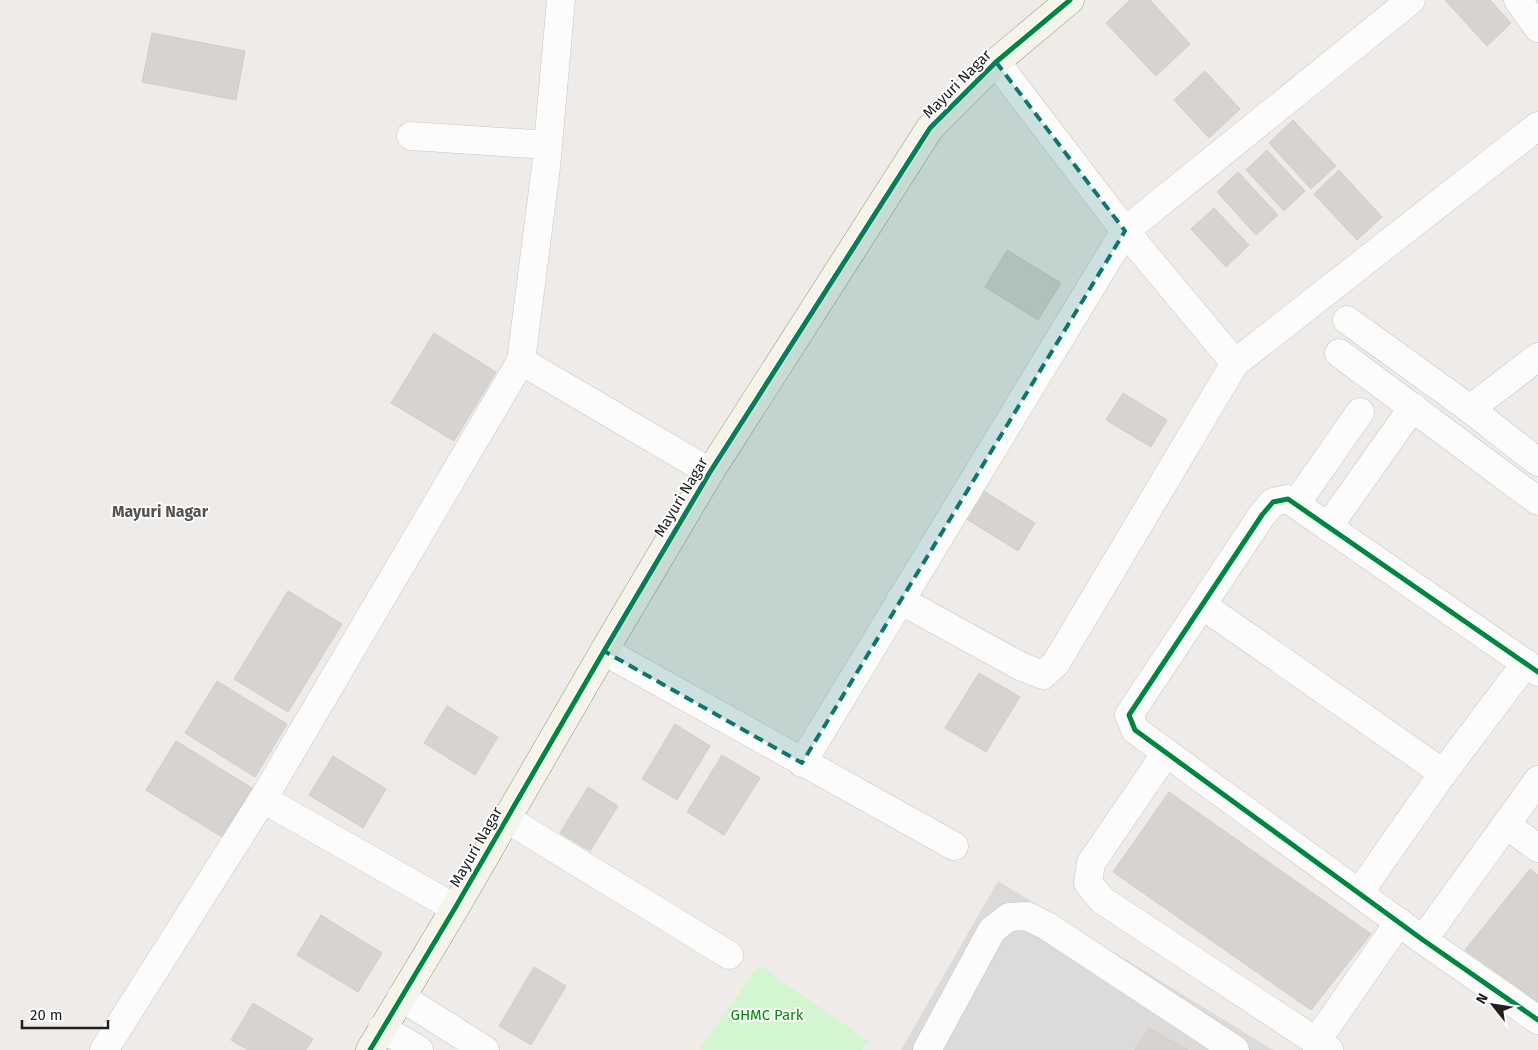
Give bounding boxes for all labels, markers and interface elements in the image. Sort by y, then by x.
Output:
street label: Mayuri Nagar [919,46,995,122]
street label: Mayuri Nagar [650,454,712,540]
district label: Mayuri Nagar [112,502,209,521]
street label: Mayuri Nagar [446,804,506,890]
north arrow [1468,980,1518,1030]
text: N [1472,990,1492,1007]
scale bar [22,998,109,1030]
text: 20 m [30,1006,63,1024]
park label: GHMC Park [730,1006,804,1024]

